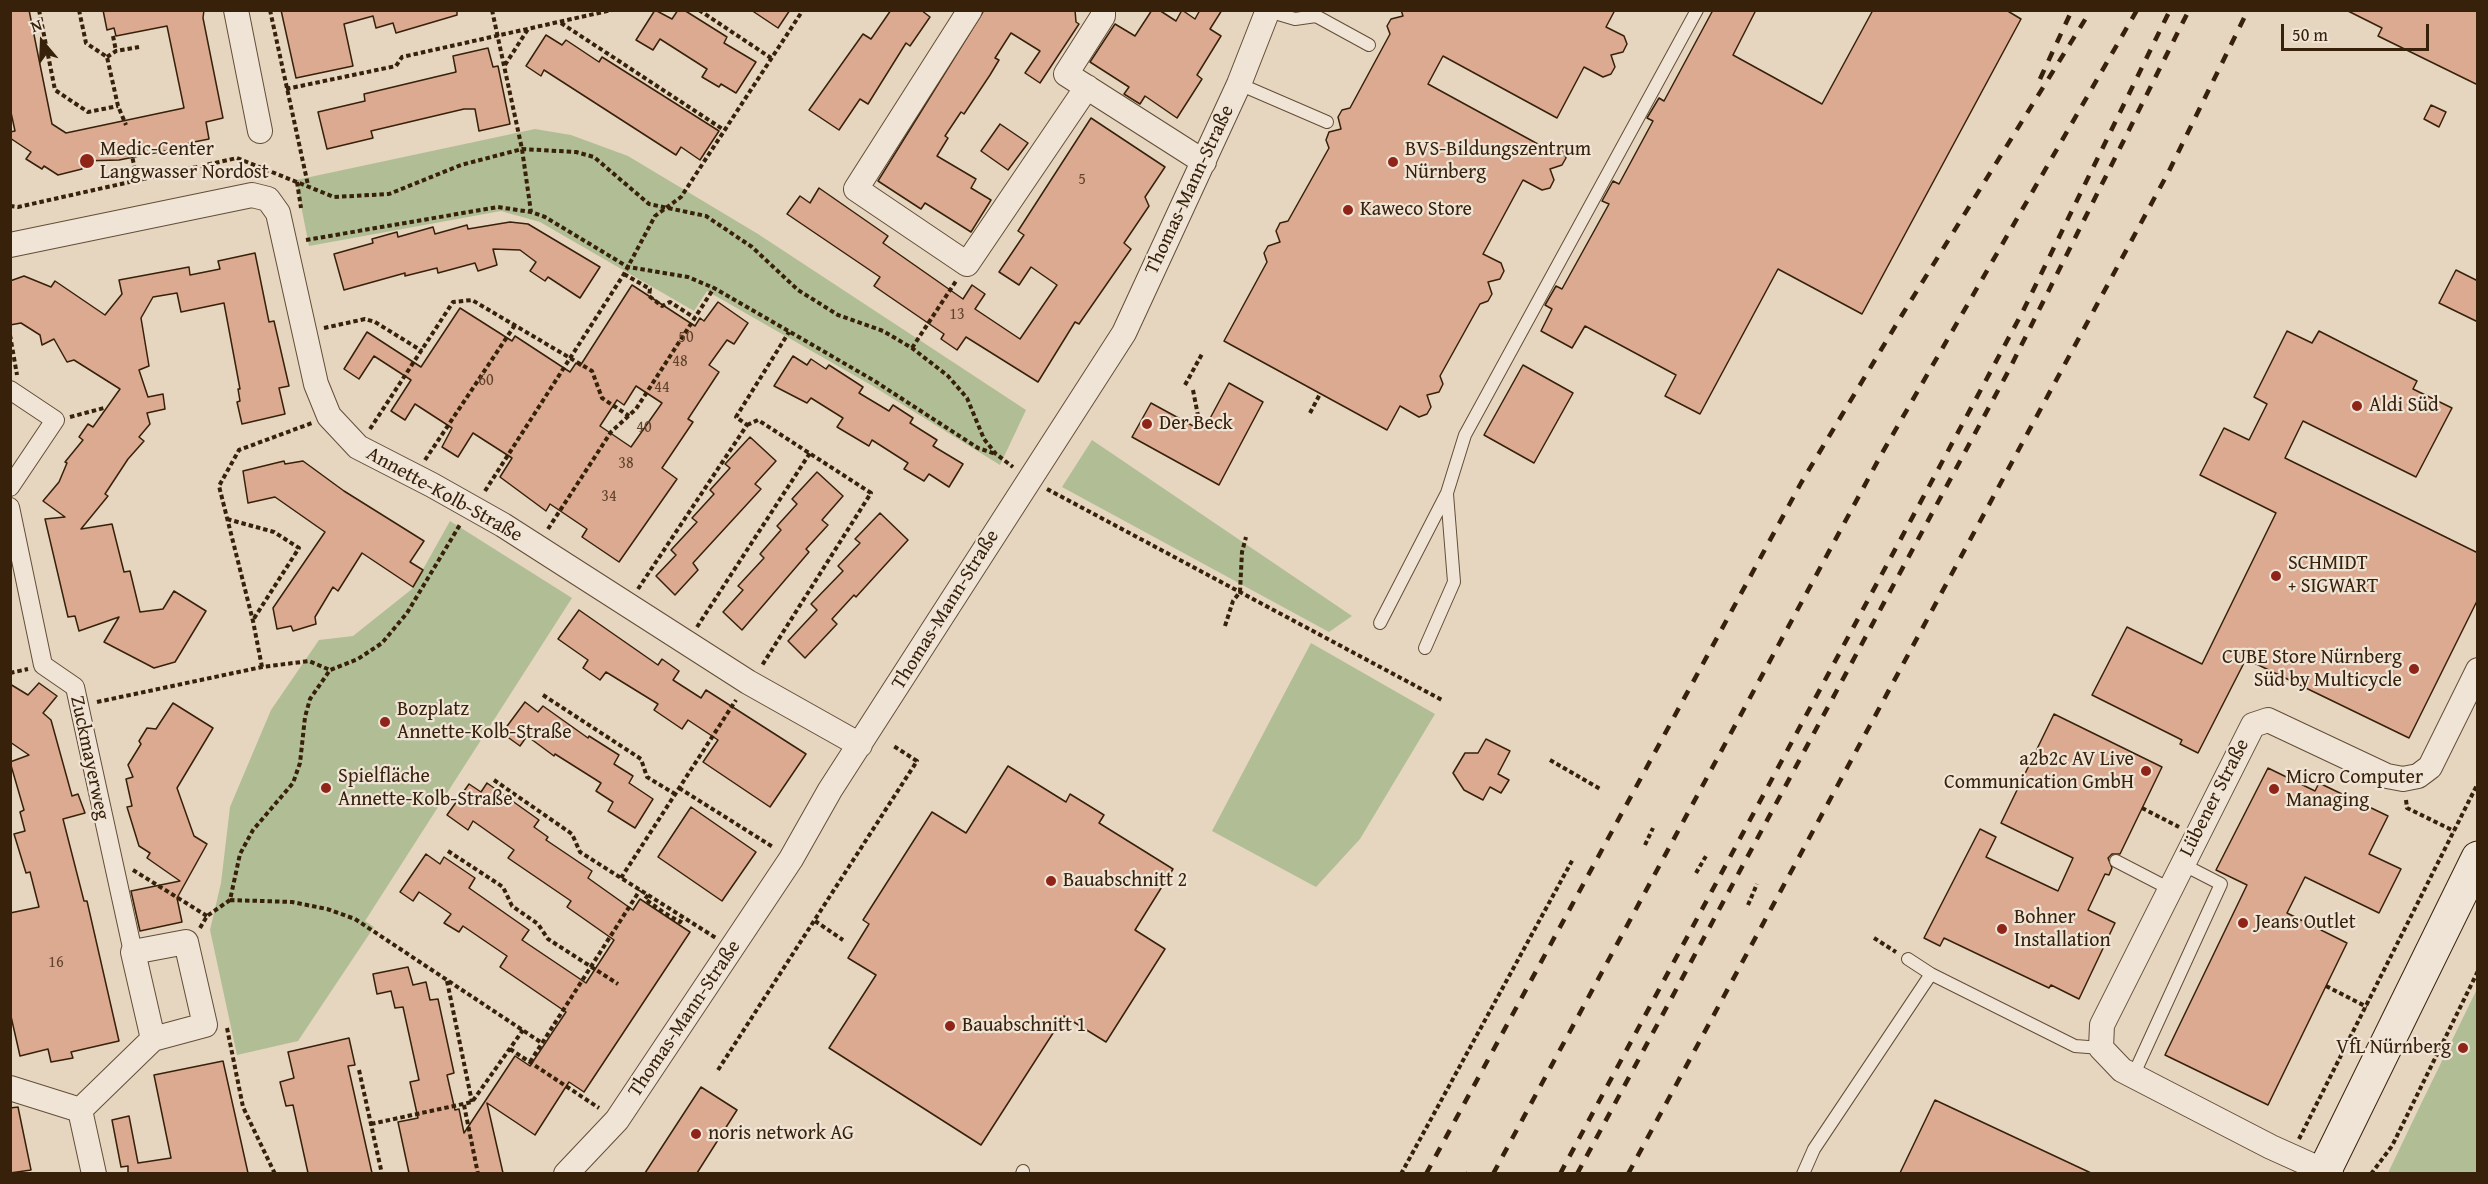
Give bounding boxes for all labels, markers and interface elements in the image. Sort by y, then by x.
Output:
north arrow [12,12,72,72]
text: N [27,12,45,38]
scale bar [2284,12,2432,50]
text: 50 m [2292,21,2328,48]
street label: Thomas-Mann-Straße [1140,102,1240,278]
place label: Medic-Center Langwasser Nordost [100,138,269,185]
place label: BVS-Bildungszentrum Nürnberg [1405,138,1591,185]
marker: Medic-Center Langwasser Nordost [78,152,96,170]
marker: BVS-Bildungszentrum Nürnberg [1386,155,1400,169]
house number: 5 [1078,170,1086,190]
place label: Kaweco Store [1360,198,1472,222]
marker: Kaweco Store [1341,203,1355,217]
house number: 13 [949,305,965,325]
house number: 50 [678,328,694,348]
house number: 48 [672,352,688,372]
house number: 60 [478,371,494,391]
house number: 44 [654,378,670,398]
place label: Aldi Süd [2369,394,2439,418]
marker: Aldi Süd [2350,399,2364,413]
place label: Der Beck [1159,412,1233,436]
marker: Der Beck [1140,417,1154,431]
house number: 40 [636,418,652,438]
street label: Annette-Kolb-Straße [362,442,526,548]
house number: 38 [618,454,634,474]
house number: 34 [601,487,617,507]
street label: Thomas-Mann-Straße [887,526,1005,694]
place label: SCHMIDT + SIGWART [2288,552,2378,599]
marker: SCHMIDT + SIGWART [2269,569,2283,583]
place label: CUBE Store Nürnberg Süd by Multicycle [2222,646,2402,693]
marker: CUBE Store Nürnberg Süd by Multicycle [2407,662,2421,676]
street label: Zuckmayerweg [64,694,114,822]
place label: Bozplatz Annette-Kolb-Straße [397,698,572,745]
marker: Bozplatz Annette-Kolb-Straße [378,715,392,729]
street label: Lübener Straße [2175,735,2255,861]
place label: a2b2c AV Live Communication GmbH [1944,748,2134,795]
marker: a2b2c AV Live Communication GmbH [2139,764,2153,778]
place label: Spielfläche Annette-Kolb-Straße [338,765,513,812]
place label: Micro Computer Managing [2286,766,2423,813]
marker: Spielfläche Annette-Kolb-Straße [319,781,333,795]
marker: Micro Computer Managing [2267,782,2281,796]
place label: Bauabschnitt 2 [1063,869,1187,893]
marker: Bauabschnitt 2 [1044,874,1058,888]
place label: Bohner Installation [2014,906,2111,953]
place label: Jeans Outlet [2255,911,2356,935]
marker: Jeans Outlet [2236,916,2250,930]
marker: Bohner Installation [1995,922,2009,936]
street label: Thomas-Mann-Straße [624,936,746,1102]
house number: 16 [48,953,64,973]
place label: Bauabschnitt 1 [962,1014,1086,1038]
marker: Bauabschnitt 1 [943,1019,957,1033]
place label: VfL Nürnberg [2336,1036,2451,1060]
marker: VfL Nürnberg [2456,1041,2470,1055]
place label: noris network AG [708,1122,854,1146]
marker: noris network AG [689,1127,703,1141]

